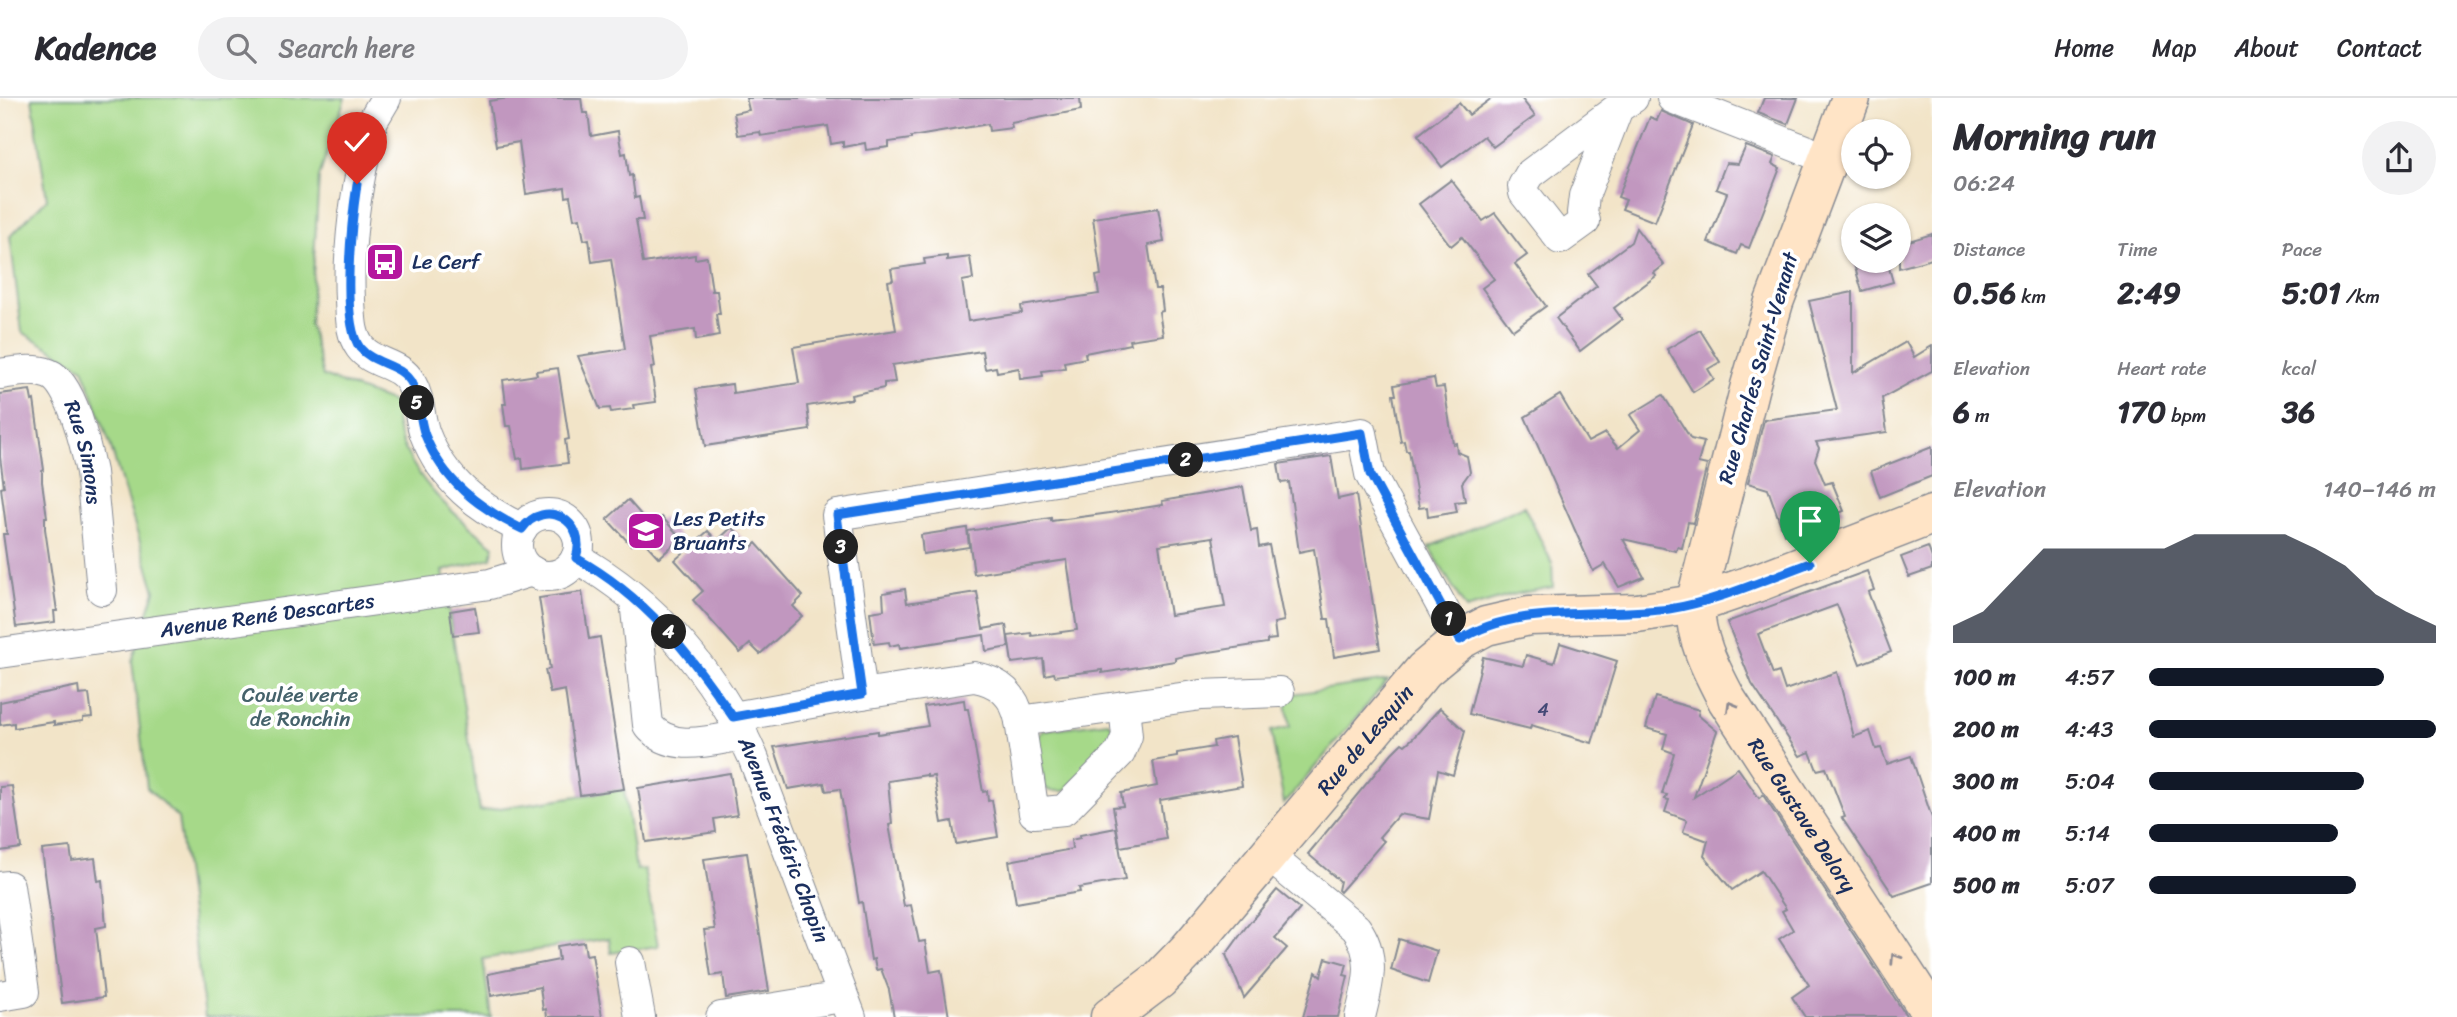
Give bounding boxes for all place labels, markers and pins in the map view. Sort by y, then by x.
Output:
pin [327,112,387,184]
bus stop icon: Le Cerf [364,241,406,283]
place label: Le Cerf [412,243,482,281]
pin: 5 [400,386,434,420]
pin: 2 [1168,442,1204,478]
pin [1780,491,1840,563]
place label: Les Petits Bruants [673,500,765,562]
school or university icon: Les Petits Bruants [625,510,667,552]
pin: 3 [824,530,858,564]
pin: 1 [1432,602,1466,636]
pin: 4 [652,614,686,650]

